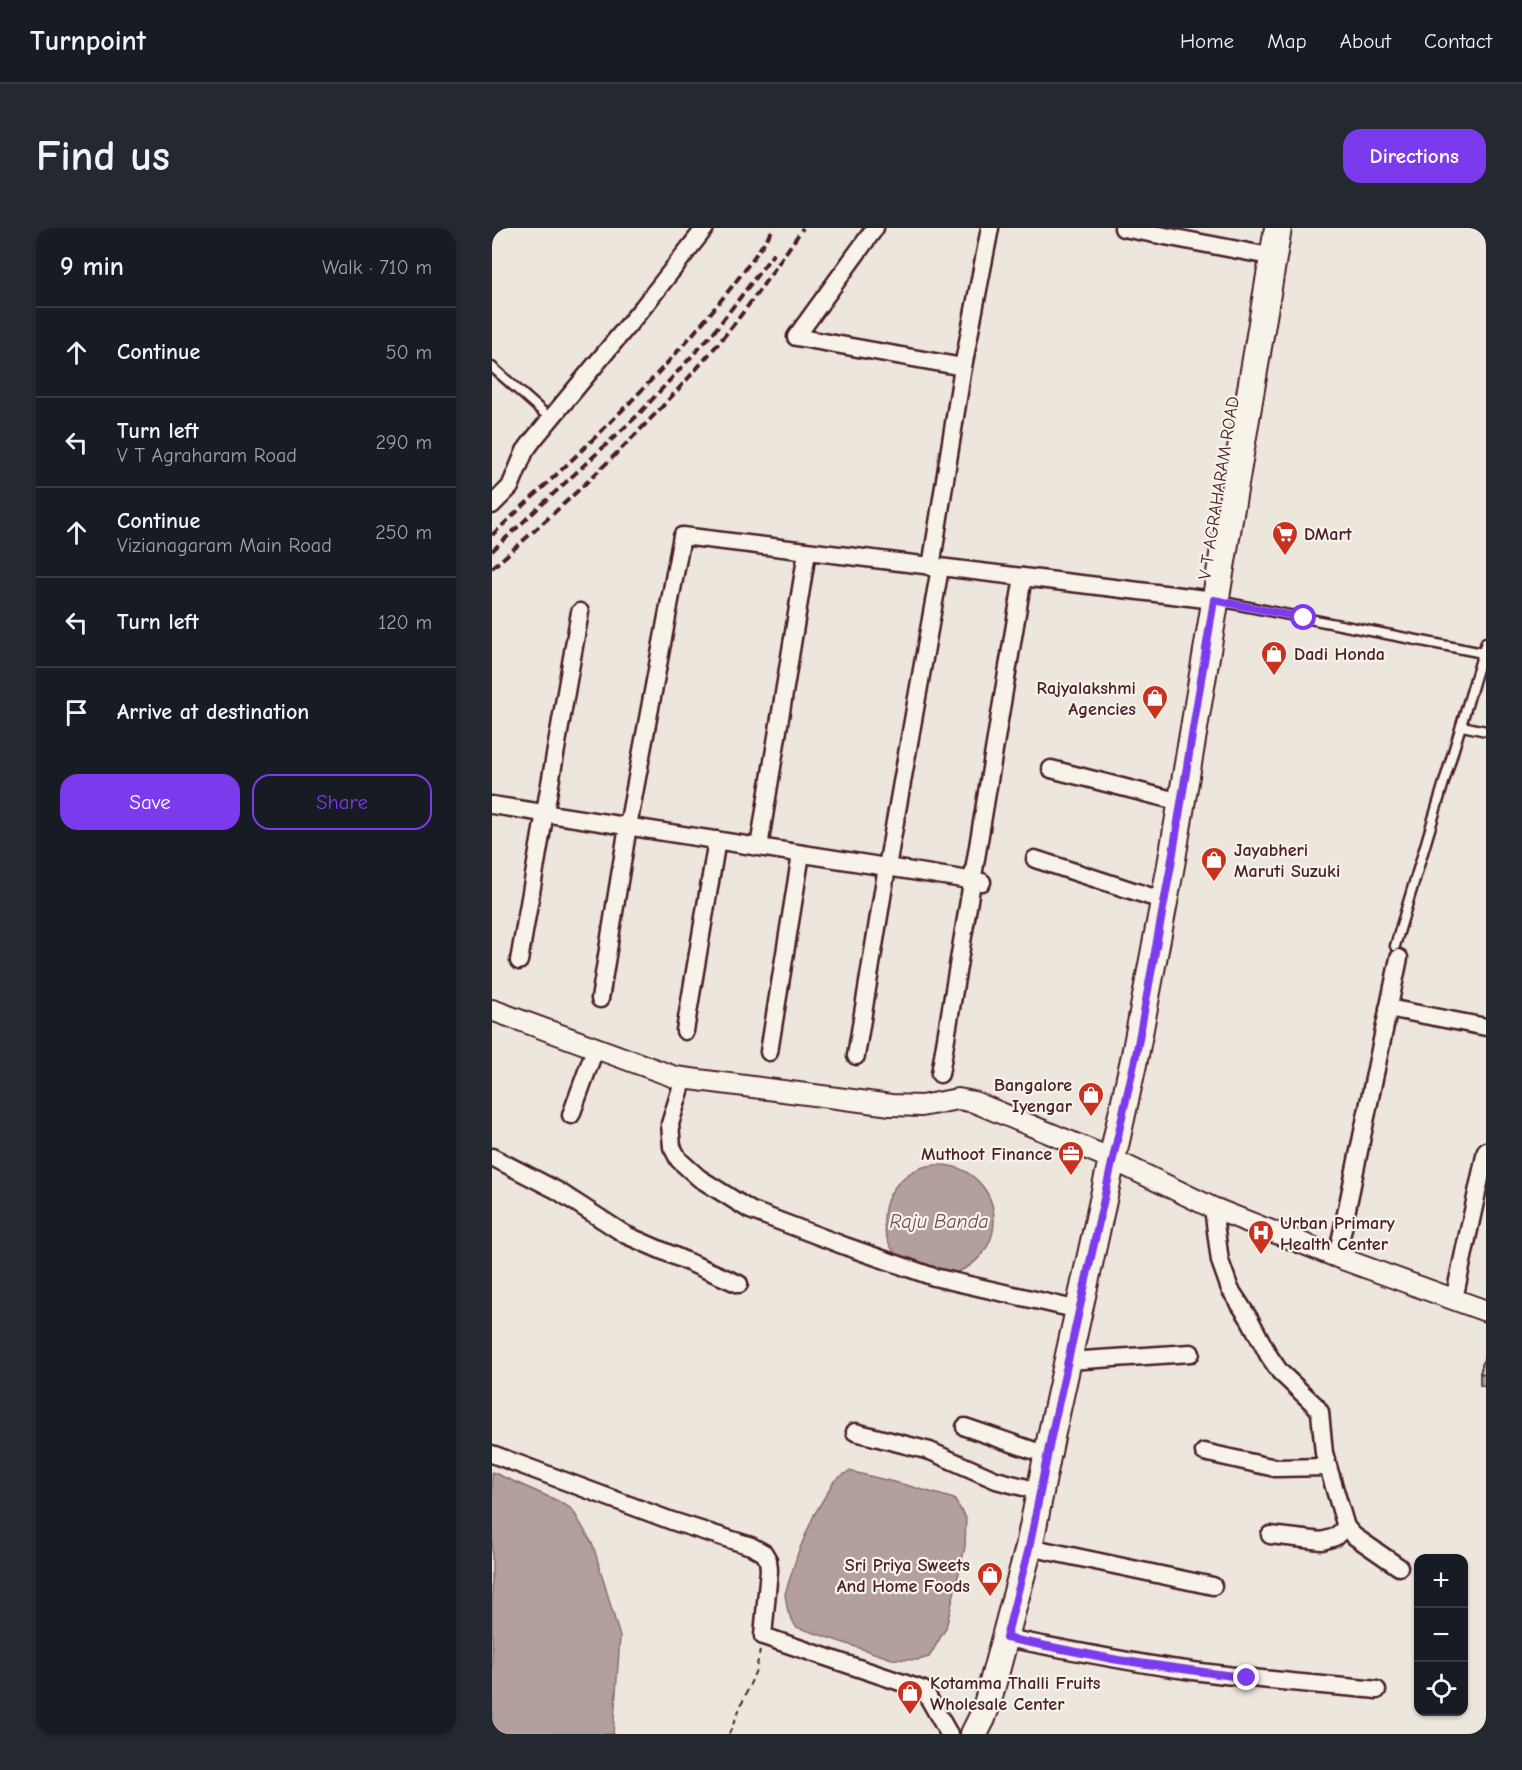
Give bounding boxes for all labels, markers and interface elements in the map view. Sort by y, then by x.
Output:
text: Turnpoint [30,25,146,57]
text: Home [1180,29,1234,53]
text: Map [1267,29,1307,53]
text: About [1340,29,1391,53]
text: Contact [1424,29,1492,53]
button: Directions [1343,129,1486,183]
text: Find us [36,132,170,181]
text: 9 min [60,252,124,282]
text: Walk · 710 m [322,256,432,279]
icon: ahead [60,336,93,369]
text: Continue [117,339,200,365]
text: 50 m [386,341,432,364]
street label: V T AGRAHARAM ROAD [1194,395,1244,581]
text: Turn left [117,418,199,444]
icon: left [60,426,93,459]
text: 290 m [376,431,432,454]
text: V T Agraharam Road [117,444,297,467]
text: Continue [117,508,200,534]
icon: ahead [60,516,93,549]
supermarket icon: DMart [1270,519,1300,557]
text: 250 m [375,521,432,544]
place label: DMart [1304,524,1353,545]
text: Vizianagaram Main Road [117,534,332,557]
route start [1290,604,1316,630]
icon: left [60,606,93,639]
text: Turn left [117,609,199,635]
text: 120 m [378,611,432,634]
shop icon: Dadi Honda [1259,639,1289,677]
place label: Dadi Honda [1294,644,1385,665]
place label: Rajyalakshmi Agencies [1037,678,1136,720]
shop icon: Rajyalakshmi Agencies [1140,683,1170,721]
icon: arrive [60,696,93,729]
text: Arrive at destination [117,699,309,725]
button: Save [60,774,240,830]
button: Share [252,774,432,830]
place label: Jayabheri Maruti Suzuki [1234,840,1340,882]
shop icon: Jayabheri Maruti Suzuki [1199,845,1229,883]
place label: Bangalore Iyengar [994,1075,1073,1117]
shop icon: Bangalore Iyengar [1076,1080,1106,1118]
office icon: Muthoot Finance [1056,1139,1086,1177]
place label: Muthoot Finance [921,1144,1052,1165]
water label: Raju Banda [889,1210,989,1233]
place label: Urban Primary Health Center [1280,1213,1395,1255]
hospital icon: Urban Primary Health Center [1246,1218,1276,1256]
map controls [1414,1554,1468,1716]
button: + [1414,1554,1468,1608]
place label: Sri Priya Sweets And Home Foods [837,1555,970,1597]
shop icon: Sri Priya Sweets And Home Foods [975,1560,1005,1598]
button: − [1414,1608,1468,1662]
button: locate [1414,1662,1468,1716]
route end [1233,1664,1259,1690]
place label: Kotamma Thalli Fruits Wholesale Center [930,1673,1101,1715]
shop icon: Kotamma Thalli Fruits Wholesale Center [895,1678,925,1716]

